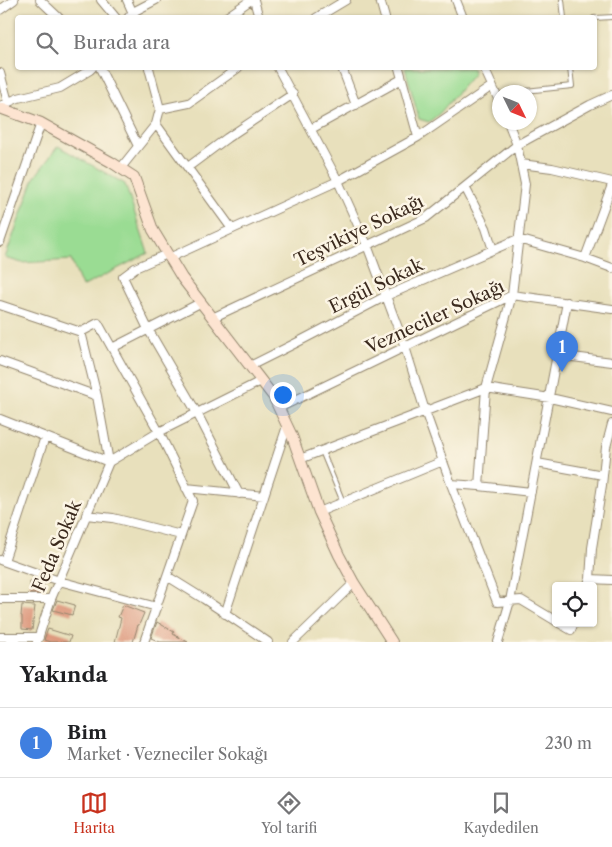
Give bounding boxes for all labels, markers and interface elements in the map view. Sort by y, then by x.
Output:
search box [15,15,597,70]
icon: search [33,29,61,57]
text: Burada ara [73,31,170,54]
north arrow [492,85,537,130]
street label: Teşvikiye Sokağı [291,190,428,272]
street label: Ergül Sokak [325,253,428,318]
street label: Vezneciler Sokağı [361,275,508,359]
pin: 1 [546,331,578,372]
your location [270,382,296,408]
street label: Feda Sokak [28,495,87,595]
map controls [552,582,597,627]
button: locate [552,582,597,627]
text: Yakında [20,662,108,687]
text: Bim [67,721,107,744]
text: 1 [32,733,40,753]
text: 230 m [545,733,592,753]
text: Market · Vezneciler Sokağı [67,744,268,764]
tab: Harita [73,789,115,837]
tab: Yol tarifi [261,789,317,837]
tab: Kaydedilen [464,789,539,837]

